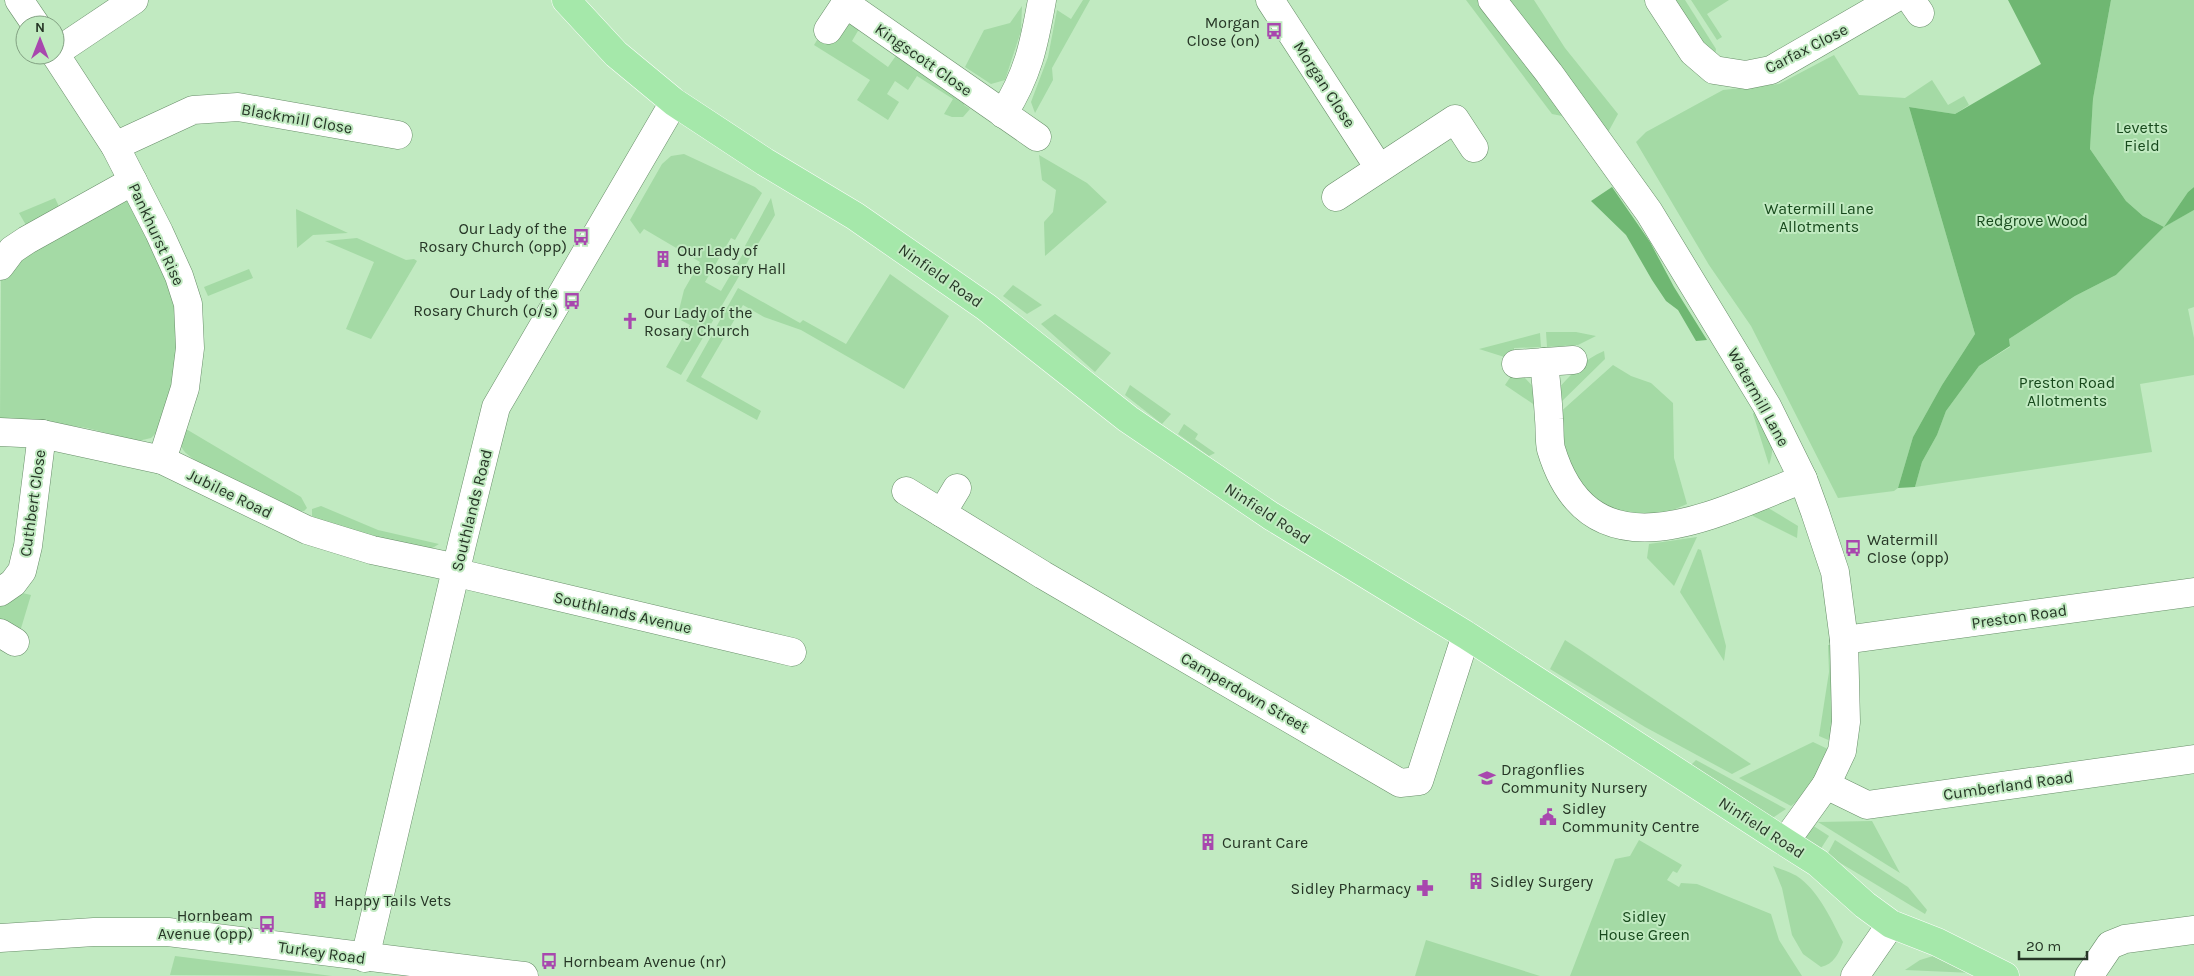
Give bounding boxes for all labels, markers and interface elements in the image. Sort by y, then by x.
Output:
place label: Morgan Close (on) [1187,13,1260,50]
north arrow [15,15,65,65]
text: N [35,19,45,36]
street label: Kingscott Close [872,19,976,100]
street label: Carfax Close [1762,19,1851,77]
bus stop icon: Morgan Close (on) [1264,21,1284,41]
street label: Morgan Close [1290,38,1359,131]
street label: Blackmill Close [240,99,354,138]
park label: Levetts Field [2116,118,2168,155]
street label: Pankhurst Rise [125,180,189,288]
park label: Watermill Lane Allotments [1764,199,1874,236]
park label: Redgrove Wood [1976,211,2088,230]
place label: Our Lady of the Rosary Church (opp) [419,219,567,256]
bus stop icon: Our Lady of the Rosary Church (opp) [571,227,591,247]
street label: Ninfield Road [895,239,986,311]
place label: Our Lady of the Rosary Hall [677,241,786,278]
building icon: Our Lady of the Rosary Hall [653,249,673,269]
place label: Our Lady of the Rosary Church (o/s) [413,283,558,320]
bus stop icon: Our Lady of the Rosary Church (o/s) [562,291,582,311]
place label: Our Lady of the Rosary Church [644,303,753,340]
church icon: Our Lady of the Rosary Church [620,311,640,331]
street label: Watermill Lane [1724,345,1793,450]
park label: Preston Road Allotments [2019,373,2115,410]
street label: Southlands Road [447,447,496,573]
street label: Cuthbert Close [16,448,49,558]
street label: Jubilee Road [184,465,275,522]
street label: Ninfield Road [1221,479,1314,548]
place label: Watermill Close (opp) [1867,530,1949,567]
bus stop icon: Watermill Close (opp) [1843,538,1863,558]
street label: Southlands Avenue [552,587,694,638]
street label: Preston Road [1970,600,2068,633]
street label: Camperdown Street [1178,648,1312,737]
place label: Dragonflies Community Nursery [1501,760,1648,797]
street label: Cumberland Road [1942,767,2074,804]
school or university icon: Dragonflies Community Nursery [1477,768,1497,788]
street label: Ninfield Road [1715,793,1808,862]
place label: Sidley Community Centre [1562,799,1700,836]
public building icon: Sidley Community Centre [1538,807,1558,827]
building icon: Curant Care [1198,832,1218,852]
place label: Curant Care [1222,833,1308,852]
building icon: Sidley Surgery [1466,871,1486,891]
place label: Sidley Surgery [1490,872,1594,891]
pharmacy icon: Sidley Pharmacy [1415,878,1435,898]
place label: Sidley Pharmacy [1291,879,1412,898]
building icon: Happy Tails Vets [310,890,330,910]
place label: Happy Tails Vets [334,891,451,910]
place label: Hornbeam Avenue (opp) [158,906,253,943]
park label: Sidley House Green [1598,907,1690,944]
bus stop icon: Hornbeam Avenue (opp) [257,914,277,934]
scale bar [2019,928,2086,960]
street label: Turkey Road [277,937,367,968]
text: 20 m [2026,937,2061,955]
bus stop icon: Hornbeam Avenue (nr) [539,951,559,971]
place label: Hornbeam Avenue (nr) [563,952,726,971]

